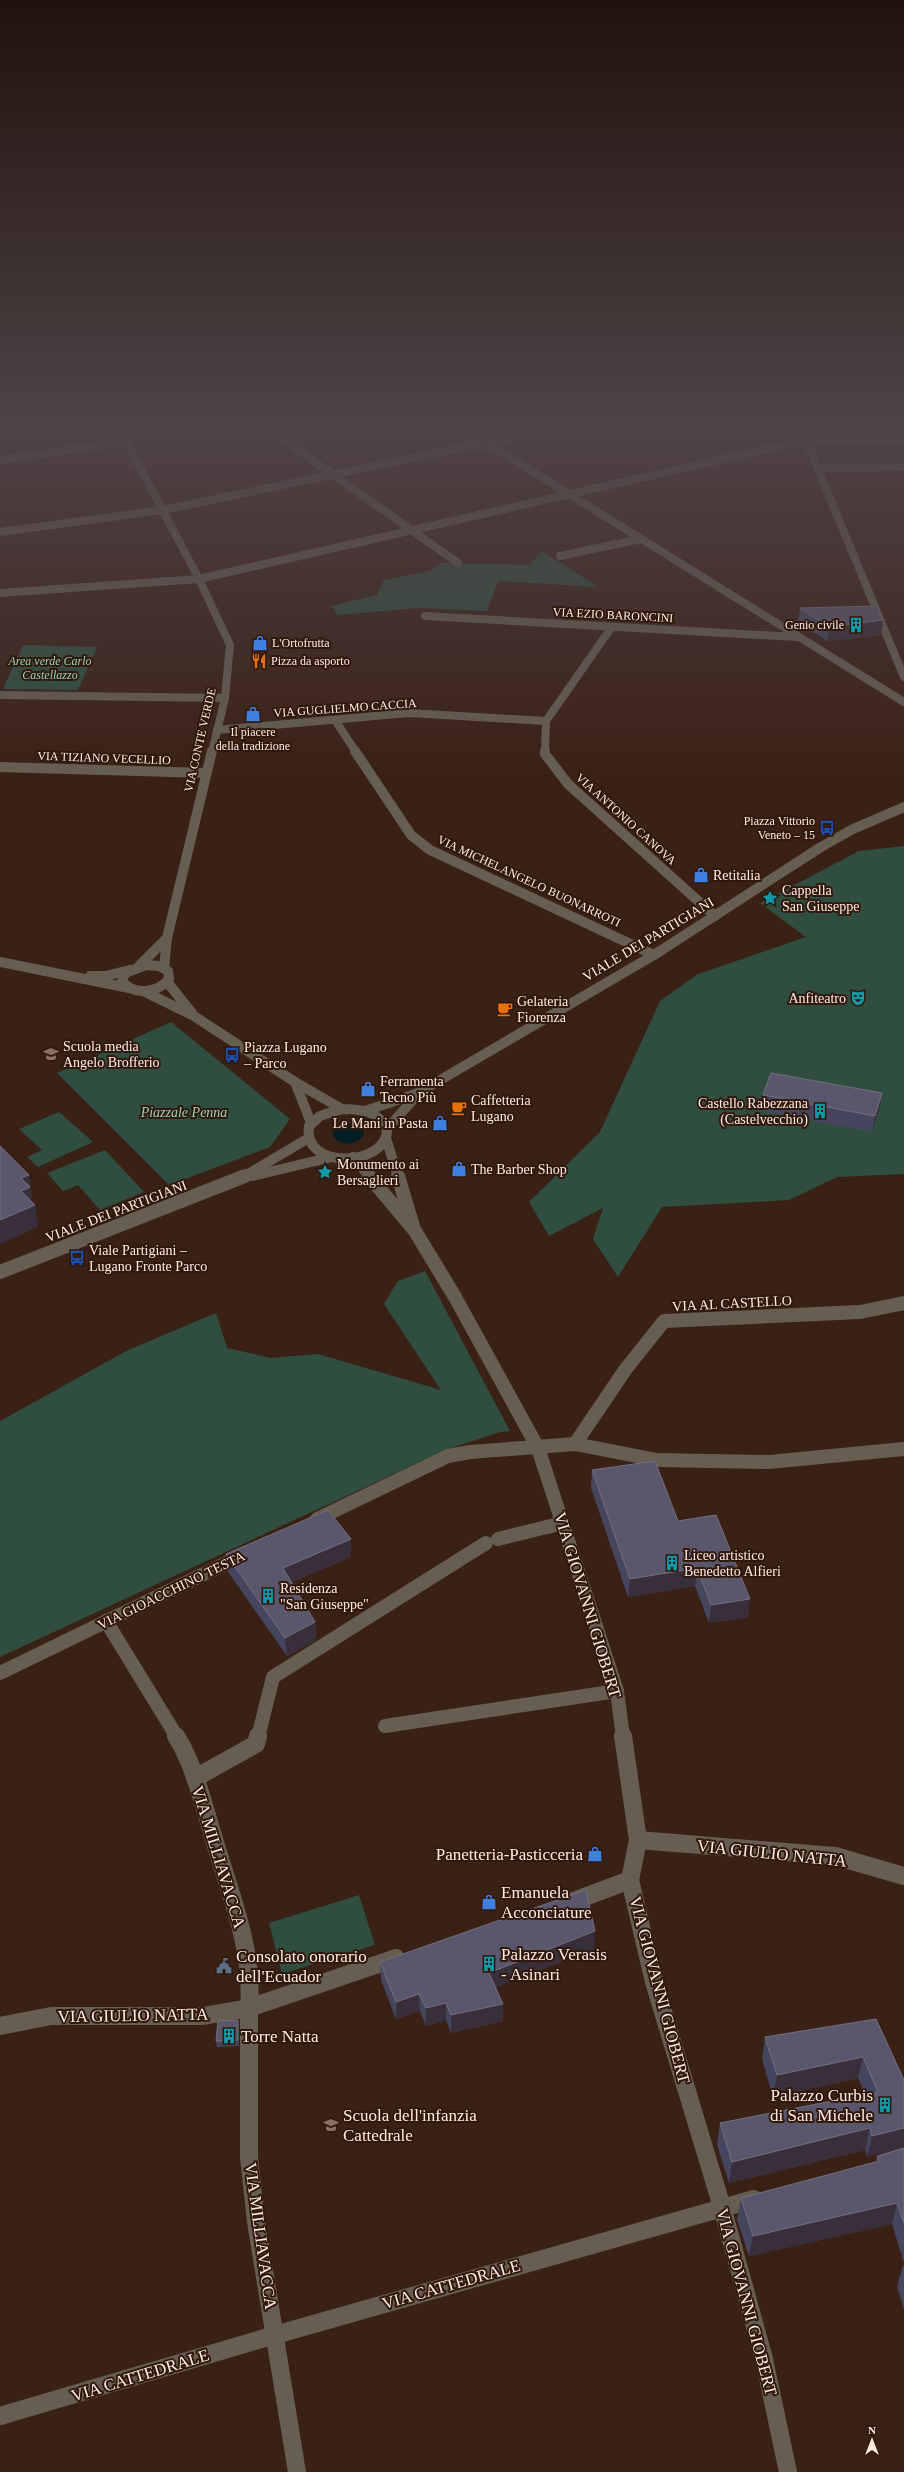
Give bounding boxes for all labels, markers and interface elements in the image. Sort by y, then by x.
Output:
street label: VIA EZIO BARONCINI [552,605,674,625]
building icon: Genio civile [847,616,865,634]
place label: Genio civile [785,618,844,632]
shop icon: L'Ortofrutta [251,634,269,652]
place label: L'Ortofrutta [272,636,330,650]
restaurant icon: Pizza da asporto [250,652,268,670]
park label: Area verde Carlo Castellazzo [7,654,92,682]
place label: Pizza da asporto [271,654,350,668]
street label: VIA CONTE VERDE [181,687,219,793]
street label: VIA GUGLIELMO CACCIA [273,696,417,720]
shop icon: Il piacere della tradizione [244,705,262,723]
place label: Il piacere della tradizione [216,725,290,753]
street label: VIA TIZIANO VECELLIO [37,749,171,767]
street label: VIA ANTONIO CANOVA [573,770,679,868]
place label: Piazza Vittorio Veneto – 15 [744,814,815,842]
bus stop icon: Piazza Vittorio Veneto – 15 [818,819,836,837]
street label: VIA MICHELANGELO BUONARROTI [435,832,623,930]
shop icon: Retitalia [692,866,710,884]
place label: Retitalia [713,868,761,883]
place label: Cappella San Giuseppe [782,883,859,914]
place icon: Cappella San Giuseppe [761,889,779,907]
street label: VIALE DEI PARTIGIANI [580,894,717,985]
theatre icon: Anfiteatro [849,989,867,1007]
place label: Anfiteatro [788,991,846,1006]
place label: Gelateria Fiorenza [517,994,569,1025]
cafe icon: Gelateria Fiorenza [496,1000,514,1018]
place label: Scuola media Angelo Brofferio [63,1039,160,1070]
place label: Piazza Lugano – Parco [243,1040,327,1071]
school or university icon: Scuola media Angelo Brofferio [42,1045,60,1063]
bus stop icon: Piazza Lugano – Parco [223,1046,241,1064]
place label: Ferramenta Tecno Più [380,1074,445,1105]
shop icon: Ferramenta Tecno Più [359,1080,377,1098]
place label: Caffetteria Lugano [471,1093,531,1124]
place label: Castello Rabezzana (Castelvecchio) [698,1096,809,1128]
cafe icon: Caffetteria Lugano [450,1099,468,1117]
building icon: Castello Rabezzana (Castelvecchio) [811,1102,829,1120]
park label: Piazzale Penna [140,1105,227,1120]
shop icon: Le Mani in Pasta [431,1114,449,1132]
place label: Le Mani in Pasta [333,1116,429,1131]
place label: Monumento ai Bersaglieri [337,1157,419,1188]
shop icon: The Barber Shop [450,1160,468,1178]
place label: The Barber Shop [471,1162,567,1177]
place icon: Monumento ai Bersaglieri [316,1163,334,1181]
street label: VIALE DEI PARTIGIANI [43,1177,189,1245]
place label: Viale Partigiani – Lugano Fronte Parco [89,1243,207,1274]
bus stop icon: Viale Partigiani – Lugano Fronte Parco [68,1249,86,1267]
street label: VIA AL CASTELLO [672,1293,792,1314]
street label: VIA GIOVANNI GIOBERT [550,1510,625,1701]
street label: VIA GIOACCHINO TESTA [95,1548,248,1633]
place label: Liceo artistico Benedetto Alfieri [684,1548,781,1579]
building icon: Liceo artistico Benedetto Alfieri [663,1554,681,1572]
place label: Residenza "San Giuseppe" [280,1581,369,1612]
building icon: Residenza "San Giuseppe" [259,1587,277,1605]
street label: VIA MILLIAVACCA [188,1784,249,1931]
street label: VIA GIULIO NATTA [696,1836,849,1871]
place label: Panetteria-Pasticceria [436,1845,583,1864]
shop icon: Panetteria-Pasticceria [586,1845,604,1863]
place label: Emanuela Acconciature [501,1883,592,1922]
shop icon: Emanuela Acconciature [480,1893,498,1911]
street label: VIA GIOVANNI GIOBERT [625,1894,694,2086]
place label: Palazzo Verasis - Asinari [501,1945,607,1984]
place label: Consolato onorario dell'Ecuador [236,1947,367,1986]
building icon: Palazzo Verasis - Asinari [480,1955,498,1973]
public building icon: Consolato onorario dell'Ecuador [215,1957,233,1975]
street label: VIA GIULIO NATTA [58,2005,209,2026]
building icon: Torre Natta [220,2027,238,2045]
place label: Torre Natta [241,2027,319,2046]
place label: Palazzo Curbis di San Michele [770,2086,873,2125]
building icon: Palazzo Curbis di San Michele [876,2096,894,2114]
place label: Scuola dell'infanzia Cattedrale [343,2106,477,2145]
school or university icon: Scuola dell'infanzia Cattedrale [322,2116,340,2134]
street label: VIA MILLIAVACCA [241,2161,280,2311]
street label: VIA GIOVANNI GIOBERT [712,2206,781,2398]
street label: VIA CATTEDRALE [380,2256,523,2313]
street label: VIA CATTEDRALE [69,2345,211,2405]
north arrow [852,2420,892,2460]
text: N [868,2424,876,2436]

